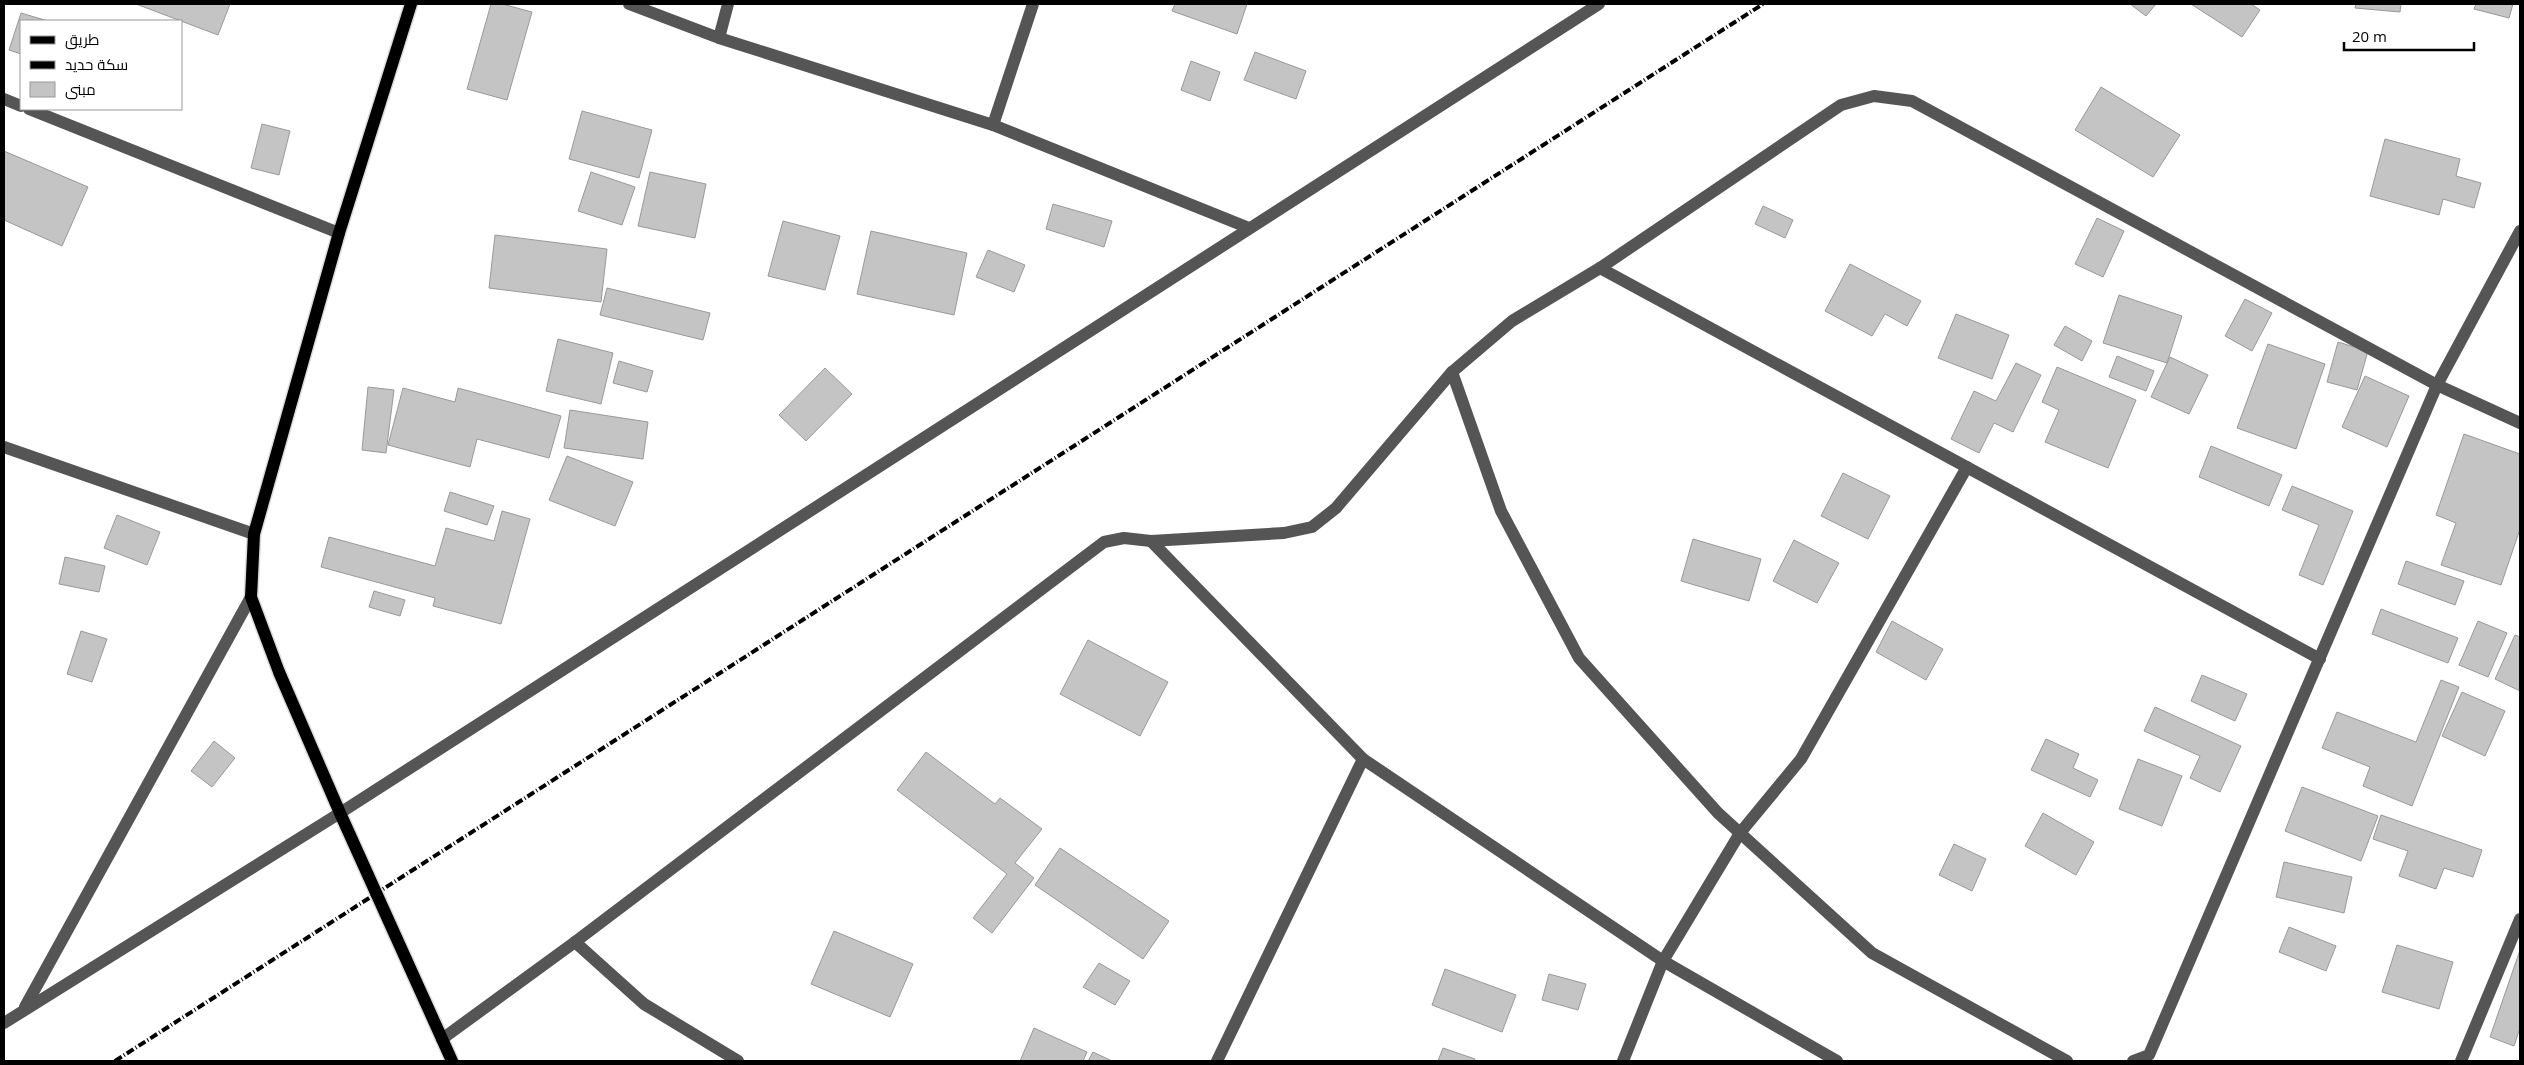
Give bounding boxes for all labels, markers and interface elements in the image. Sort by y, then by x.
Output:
legend [20,20,182,110]
scale bar [2344,20,2474,52]
text: 20 m [2352,26,2387,46]
text: طريق [65,29,99,50]
text: سكة حديد [65,54,128,74]
text: مبنى [65,79,96,100]

